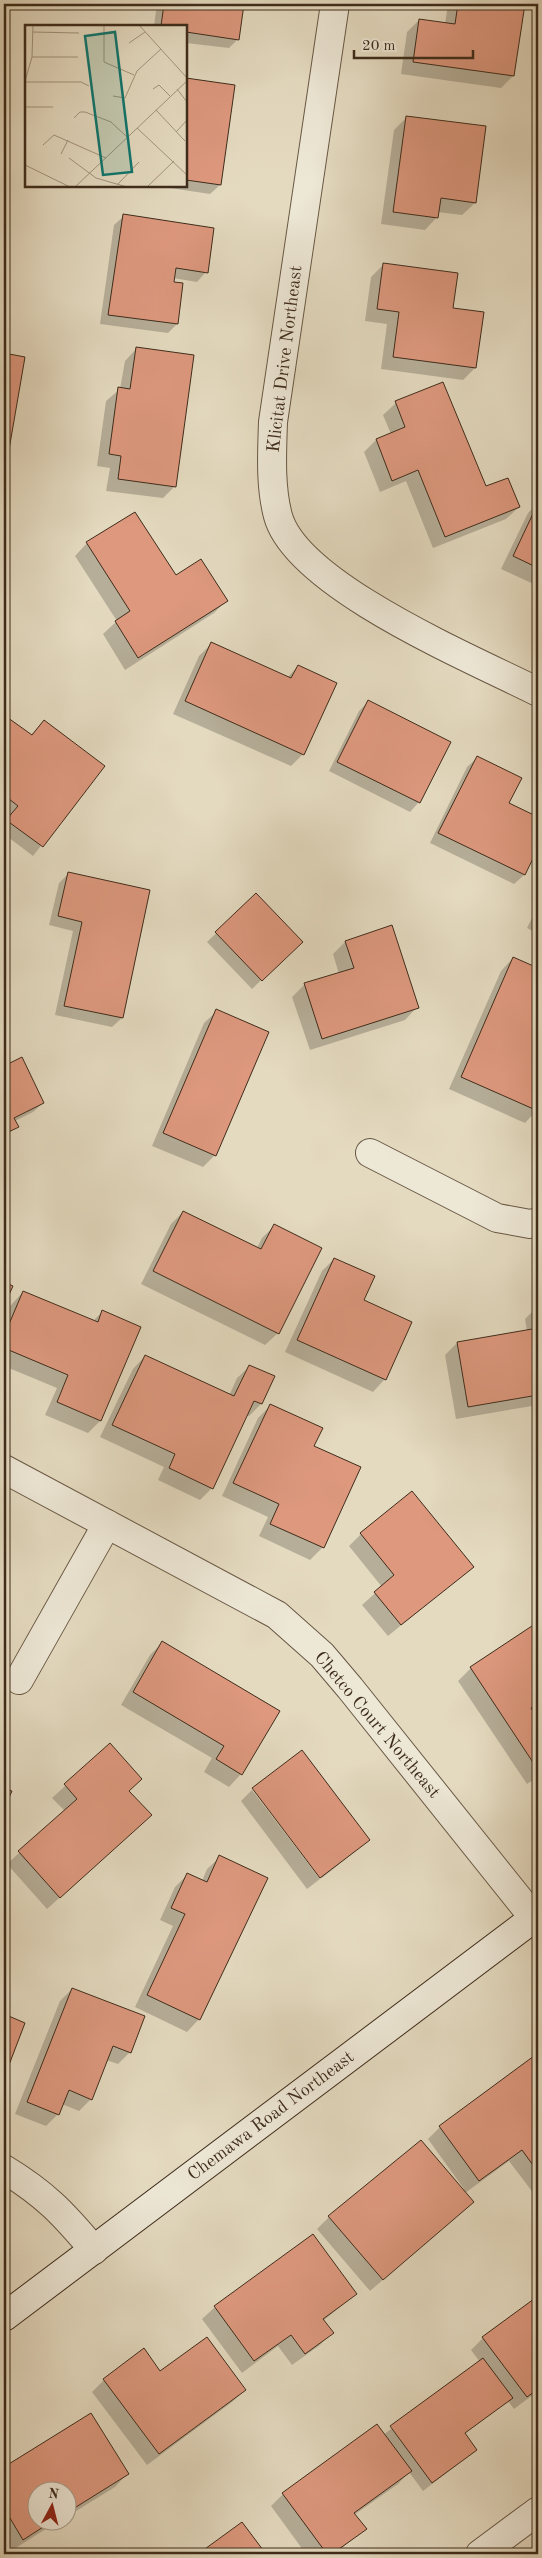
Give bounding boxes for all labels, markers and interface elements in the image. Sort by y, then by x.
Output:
inset map [25,25,188,188]
scale bar [354,28,473,60]
text: 20 m [362,39,396,54]
street label: Klicitat Drive Northeast [265,264,305,454]
street label: Chetco Court Northeast [311,1648,443,1802]
street label: Chemawa Road Northeast [185,2048,357,2184]
north arrow [28,2480,78,2530]
text: N [47,2486,60,2502]

